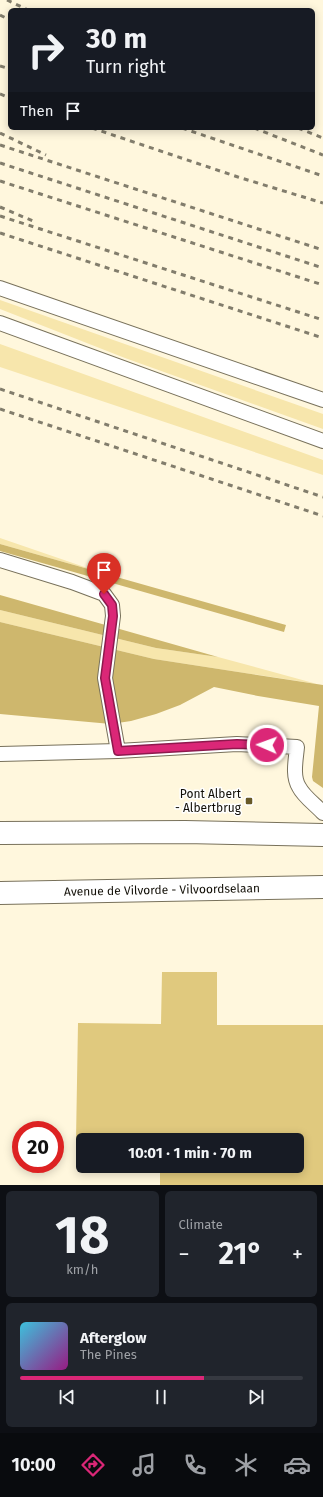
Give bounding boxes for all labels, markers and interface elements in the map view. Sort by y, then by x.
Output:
text: 30 m [86,22,147,55]
icon: right [20,24,72,76]
text: Turn right [86,56,166,78]
icon: arrive [62,100,84,122]
text: Then [20,102,54,120]
pin [87,553,121,594]
icon: arrive [93,559,115,581]
position arrow [246,724,288,766]
place label: Pont Albert - Albertbrug [175,787,242,815]
marker: Pont Albert - Albertbrug [244,796,254,806]
street label: Avenue de Vilvorde - Vilvoordselaan [64,881,260,899]
speed limit sign: 20 [12,1121,64,1173]
text: 10:01 · 1 min · 70 m [128,1144,252,1162]
text: 18 [55,1204,109,1267]
text: Climate [179,1217,223,1232]
text: 21° [219,1236,263,1272]
text: − [179,1241,190,1268]
text: + [292,1241,303,1268]
text: km/h [66,1262,98,1277]
text: Afterglow [80,1329,146,1347]
text: The Pines [80,1347,137,1362]
icon: previous [56,1386,78,1408]
icon: pause [150,1386,172,1408]
icon: next [245,1386,267,1408]
icon: directions [79,1451,107,1479]
icon: music [130,1451,158,1479]
icon: phone [181,1451,209,1479]
icon: climate [232,1451,260,1479]
icon: car [283,1451,311,1479]
text: 10:00 [12,1454,56,1476]

